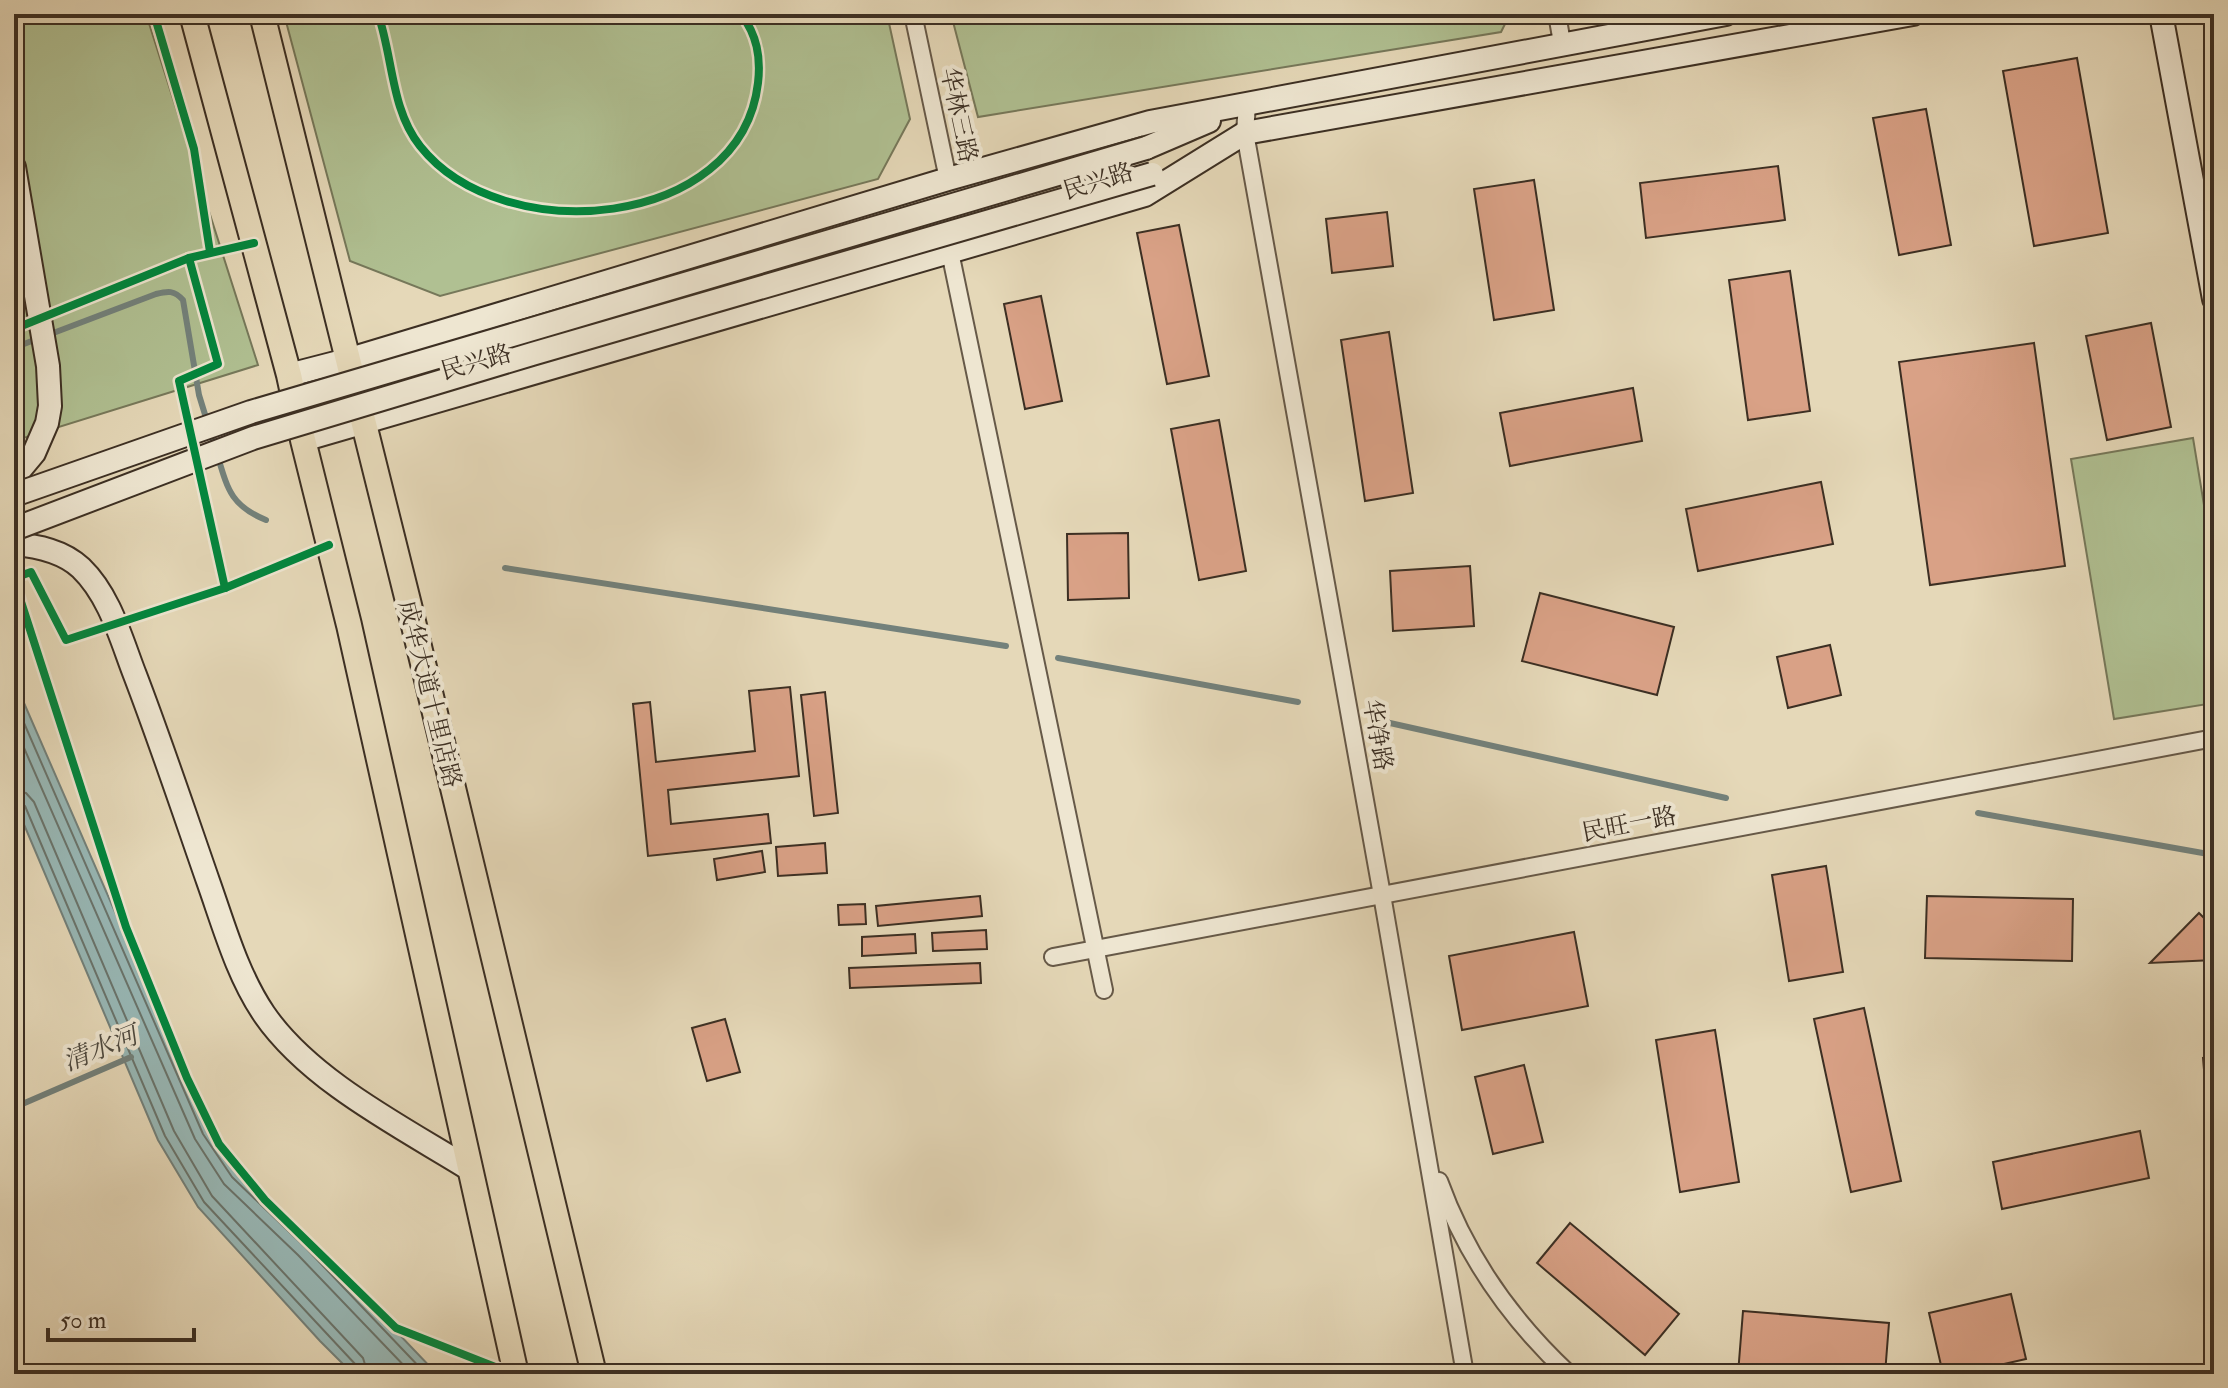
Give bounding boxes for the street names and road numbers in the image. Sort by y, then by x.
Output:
street label: 华林三路 [933,65,984,165]
street label: 民兴路 [1059,156,1137,207]
street label: 民兴路 [437,338,515,387]
street label: 成华大道十里店路 [391,597,468,791]
street label: 华净路 [1356,697,1399,773]
street label: 民旺一路 [1579,800,1679,849]

